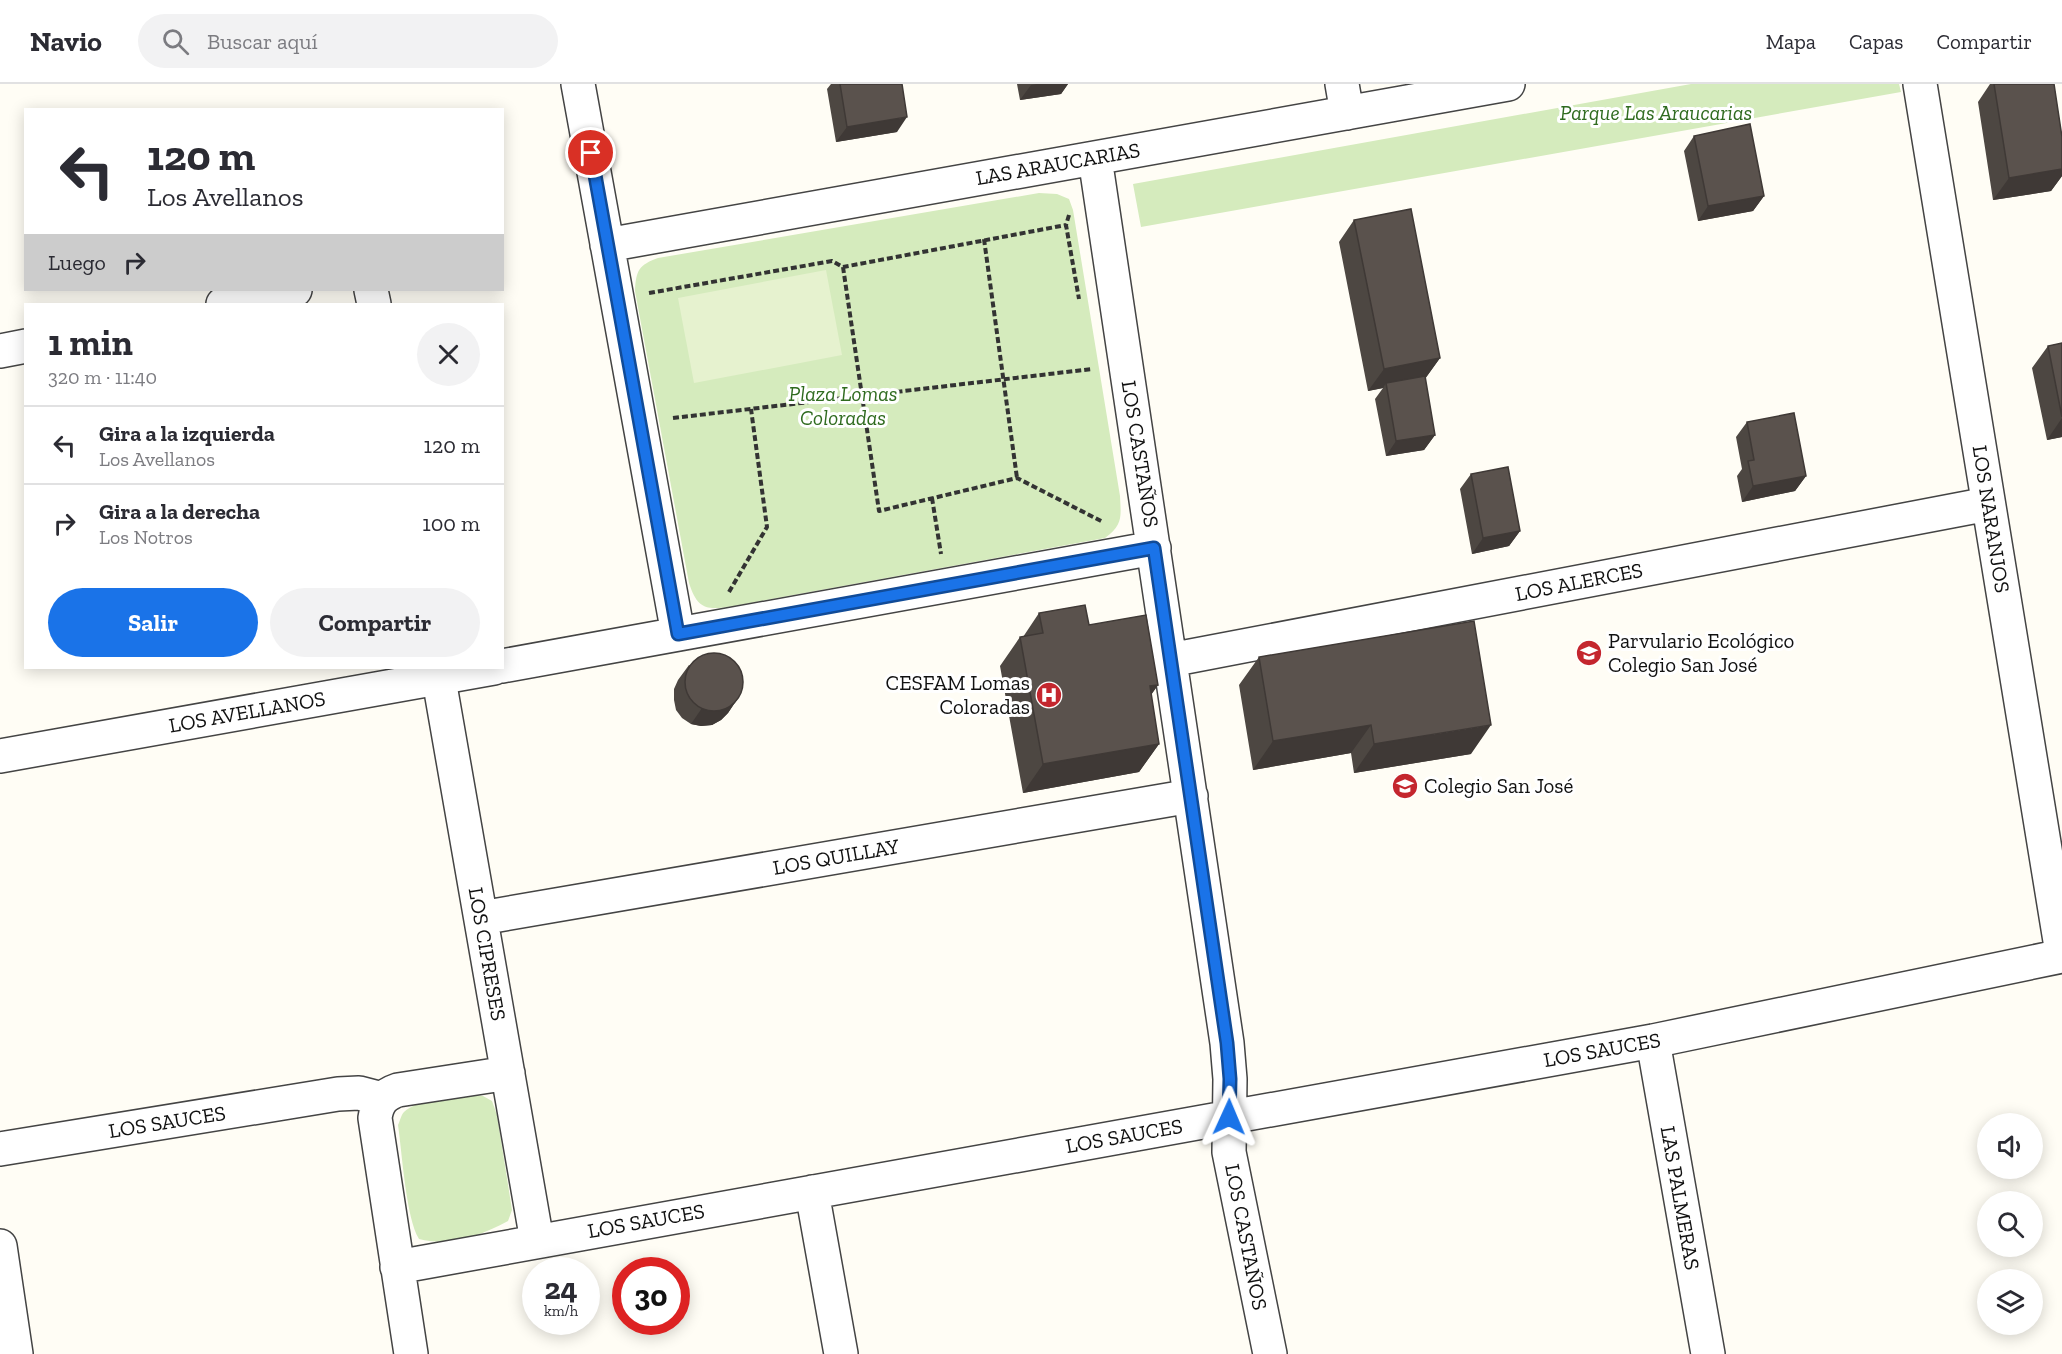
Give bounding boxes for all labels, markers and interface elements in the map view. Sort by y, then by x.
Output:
search box [138,14,558,68]
text: Navio [30,25,102,58]
icon: search [159,25,192,58]
text: Buscar aquí [207,28,318,55]
text: Mapa [1766,29,1816,54]
text: Capas [1849,29,1904,54]
text: Compartir [1937,29,2032,54]
park label: Parque Las Araucarias [1560,100,1752,125]
pin [565,127,616,178]
text: 120 m [147,130,255,181]
icon: left [48,132,126,210]
icon: arrive [574,136,607,169]
street label: LAS ARAUCARIAS [974,137,1142,190]
text: Los Avellanos [147,181,304,213]
icon: right [118,246,151,279]
text: Luego [48,249,106,276]
text: 1 min [48,321,133,364]
button: close [417,323,480,386]
text: 320 m · 11:40 [48,365,157,389]
street label: LOS CASTAÑOS [1117,379,1164,529]
park label: Plaza Lomas Coloradas [788,381,898,430]
text: Gira a la izquierda [99,420,275,447]
icon: left [48,429,81,462]
text: 120 m [424,432,480,459]
street label: LOS NARANJOS [1967,443,2016,595]
text: Los Avellanos [99,447,215,471]
text: Gira a la derecha [99,498,260,525]
icon: right [48,507,81,540]
text: 100 m [422,510,480,537]
text: Los Notros [99,525,193,549]
street label: LOS ALERCES [1513,557,1645,606]
button: Salir [48,588,258,657]
button: Compartir [270,588,480,657]
place label: Parvulario Ecológico Colegio San José [1608,628,1794,677]
school or university icon: Parvulario Ecológico Colegio San José [1574,638,1604,668]
place label: CESFAM Lomas Coloradas [886,670,1030,719]
hospital icon: CESFAM Lomas Coloradas [1034,680,1064,710]
street label: LOS AVELLANOS [167,685,327,738]
school or university icon: Colegio San José [1390,771,1420,801]
place label: Colegio San José [1424,773,1573,798]
street label: LOS QUILLAY [771,833,901,880]
street label: LOS CIPRESES [463,885,512,1023]
street label: LOS SAUCES [1542,1027,1662,1072]
position arrow [1197,1085,1261,1149]
street label: LOS SAUCES [107,1100,227,1143]
street label: LOS SAUCES [1064,1113,1184,1158]
map controls [1977,1113,2043,1335]
button: sound [1977,1113,2043,1179]
street label: LAS PALMERAS [1656,1124,1705,1272]
street label: LOS CASTAÑOS [1220,1162,1273,1312]
button: search [1977,1191,2043,1257]
street label: LOS SAUCES [586,1198,706,1243]
speed limit sign: 30 [612,1257,690,1335]
button: layers [1977,1269,2043,1335]
text: 24 [544,1271,578,1307]
text: km/h [544,1302,578,1320]

